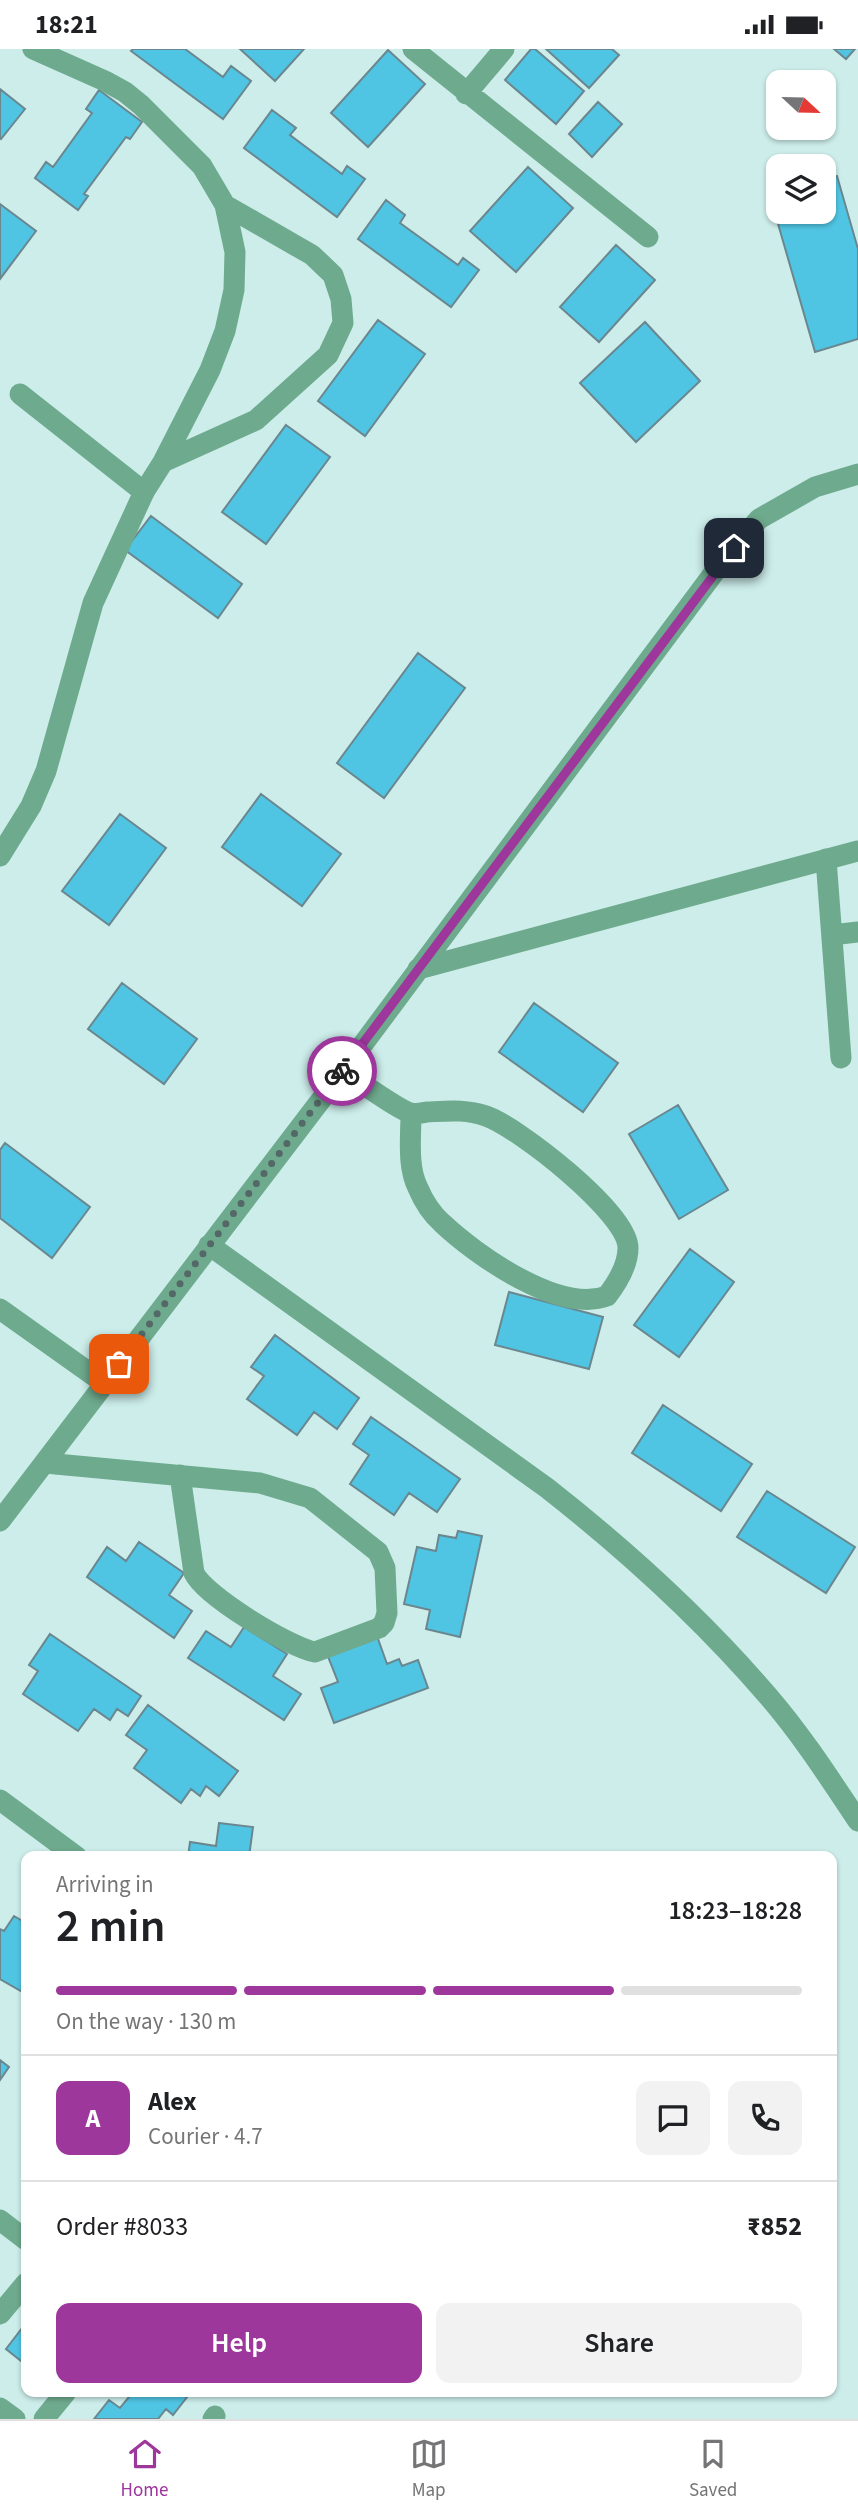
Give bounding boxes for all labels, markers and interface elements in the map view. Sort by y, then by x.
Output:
text: 18:21 [35,6,98,43]
north arrow [766,70,836,140]
map controls [766,70,836,224]
button: layers [766,154,836,224]
pin [704,518,764,578]
icon: home [715,529,753,567]
courier [307,1036,377,1106]
icon: bike [323,1052,361,1090]
pin [89,1334,149,1394]
icon: bag [100,1345,138,1383]
text: Arriving in [56,1868,154,1901]
text: 18:23–18:28 [669,1892,802,1929]
text: 2 min [56,1894,165,1959]
text: On the way · 130 m [56,2005,236,2038]
button: chat [636,2081,710,2155]
button: phone [728,2081,802,2155]
text: Alex [148,2083,197,2120]
text: A [86,2100,100,2137]
text: Courier · 4.7 [148,2120,263,2153]
text: Order #8033 [56,2208,188,2245]
text: ₹852 [747,2208,802,2245]
button: Help [56,2303,422,2383]
button: Share [436,2303,802,2383]
tab: Home [121,2435,168,2504]
tab: Map [410,2435,448,2504]
tab: Saved [689,2435,737,2504]

